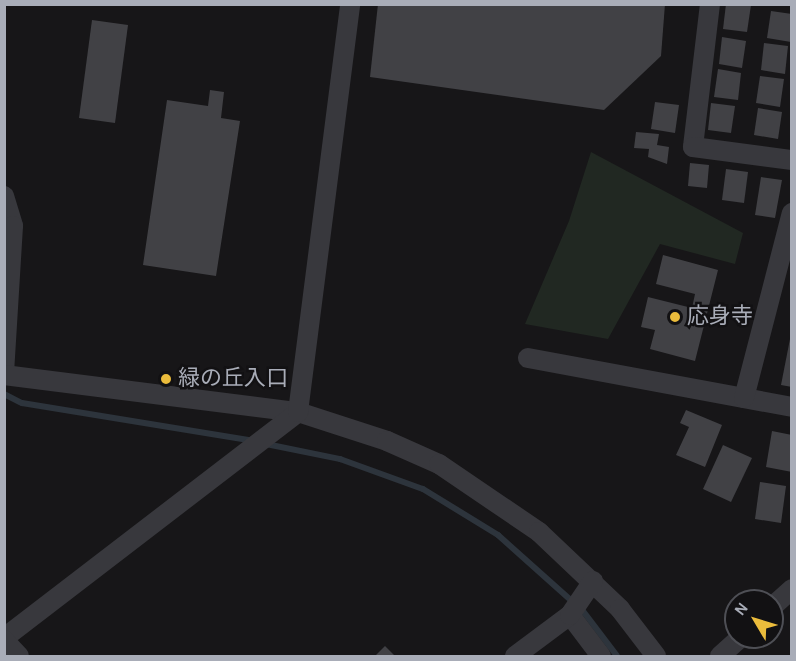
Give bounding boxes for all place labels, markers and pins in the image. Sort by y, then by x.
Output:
place label: 応身寺 [687,304,753,330]
marker: 応身寺 [668,310,682,324]
place label: 緑の丘入口 [178,366,288,392]
marker: 緑の丘入口 [159,372,173,386]

